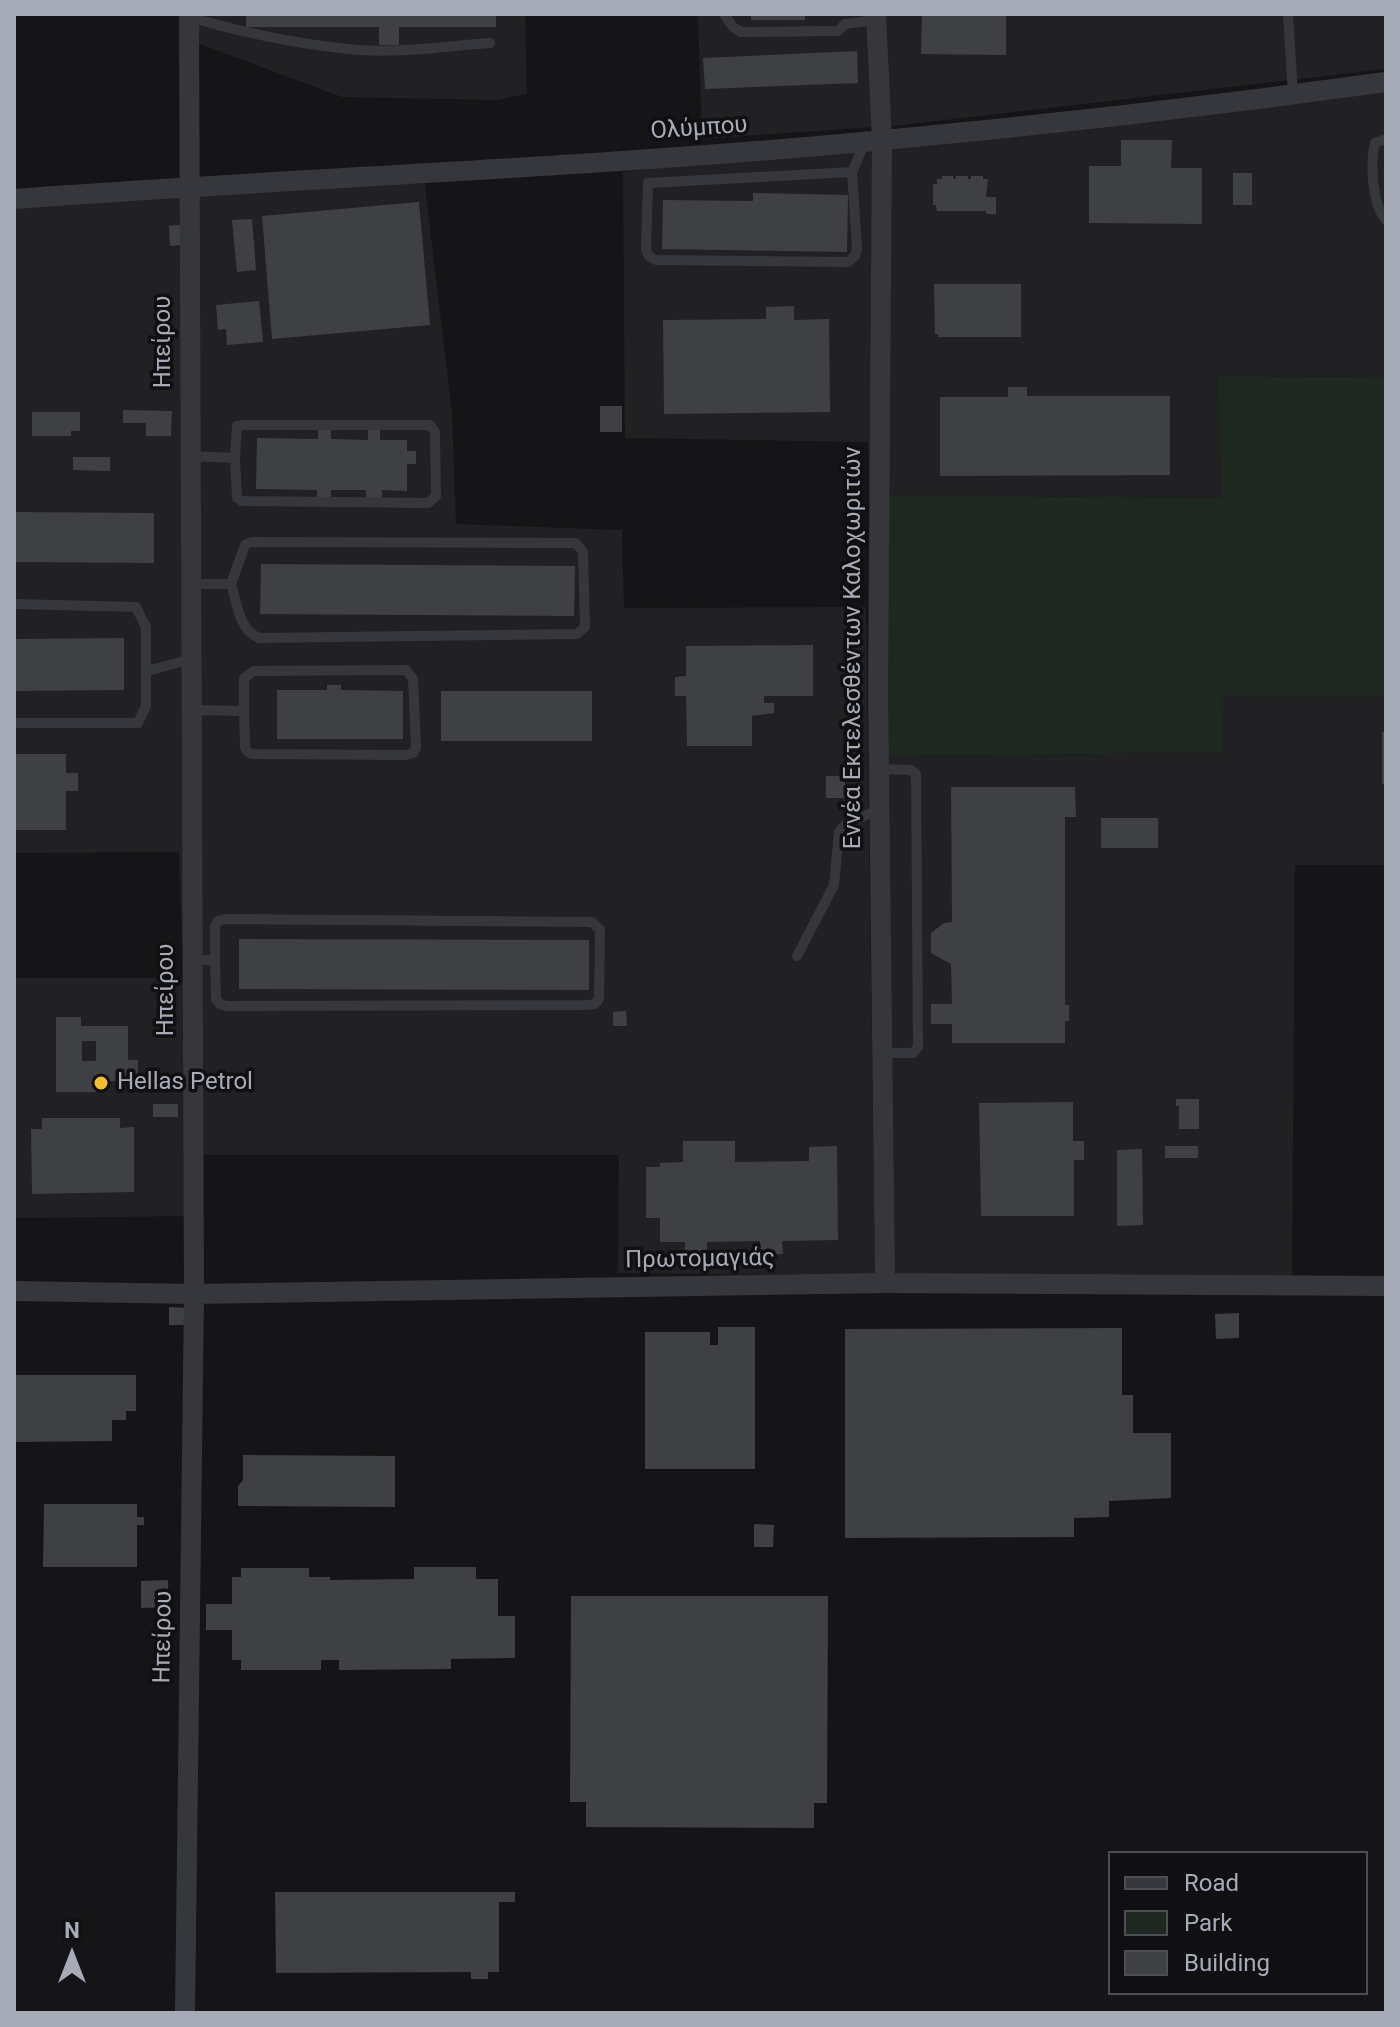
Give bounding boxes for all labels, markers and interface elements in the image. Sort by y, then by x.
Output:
street label: Ολύμπου [650,111,748,147]
street label: Ηπείρου [150,296,178,388]
street label: Εννέα Εκτελεσθέντων Καλοχωριτών [840,447,868,849]
street label: Ηπείρου [153,944,181,1036]
place label: Hellas Petrol [117,1069,253,1097]
marker: Hellas Petrol [92,1074,110,1092]
street label: Πρωτομαγιάς [625,1244,775,1276]
street label: Ηπείρου [149,1590,179,1684]
legend [1108,1851,1368,1995]
text: Road [1184,1869,1239,1897]
text: Park [1184,1909,1232,1937]
north arrow [32,1915,112,1995]
text: N [64,1918,80,1943]
text: Building [1184,1949,1270,1977]

